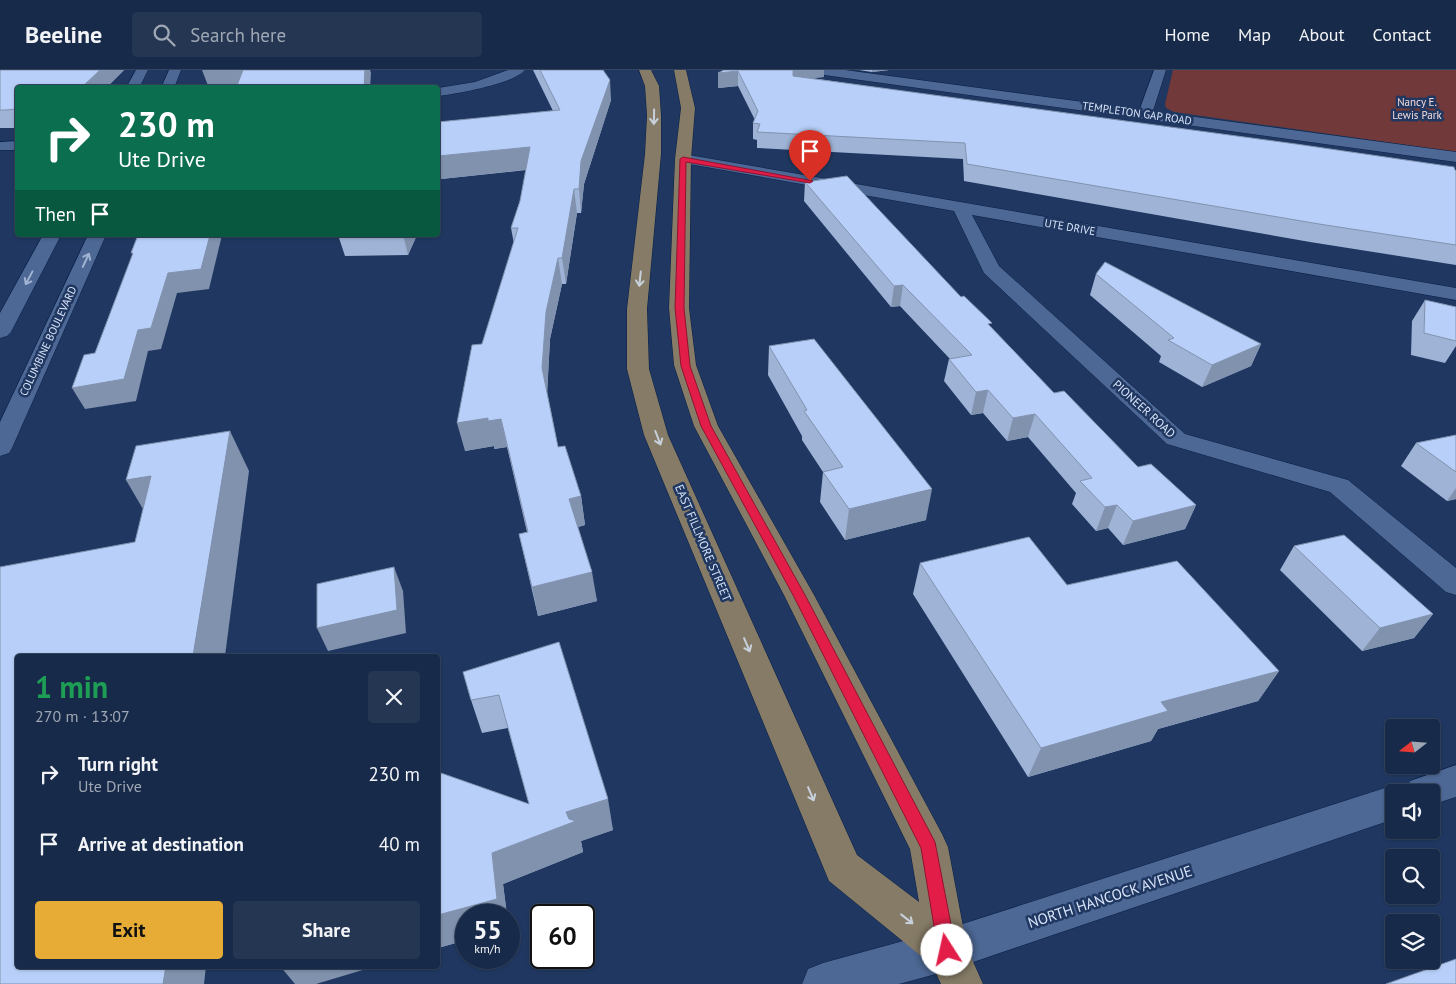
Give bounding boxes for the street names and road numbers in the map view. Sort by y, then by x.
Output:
street label: TEMPLETON GAP ROAD [1081,98,1193,128]
street label: UTE DRIVE [1044,216,1097,238]
street label: COLUMBINE BOULEVARD [16,284,80,398]
street label: PIONEER ROAD [1110,377,1179,441]
street label: EAST FILLMORE STREET [672,482,735,604]
street label: NORTH HANCOCK AVENUE [1025,861,1194,932]

